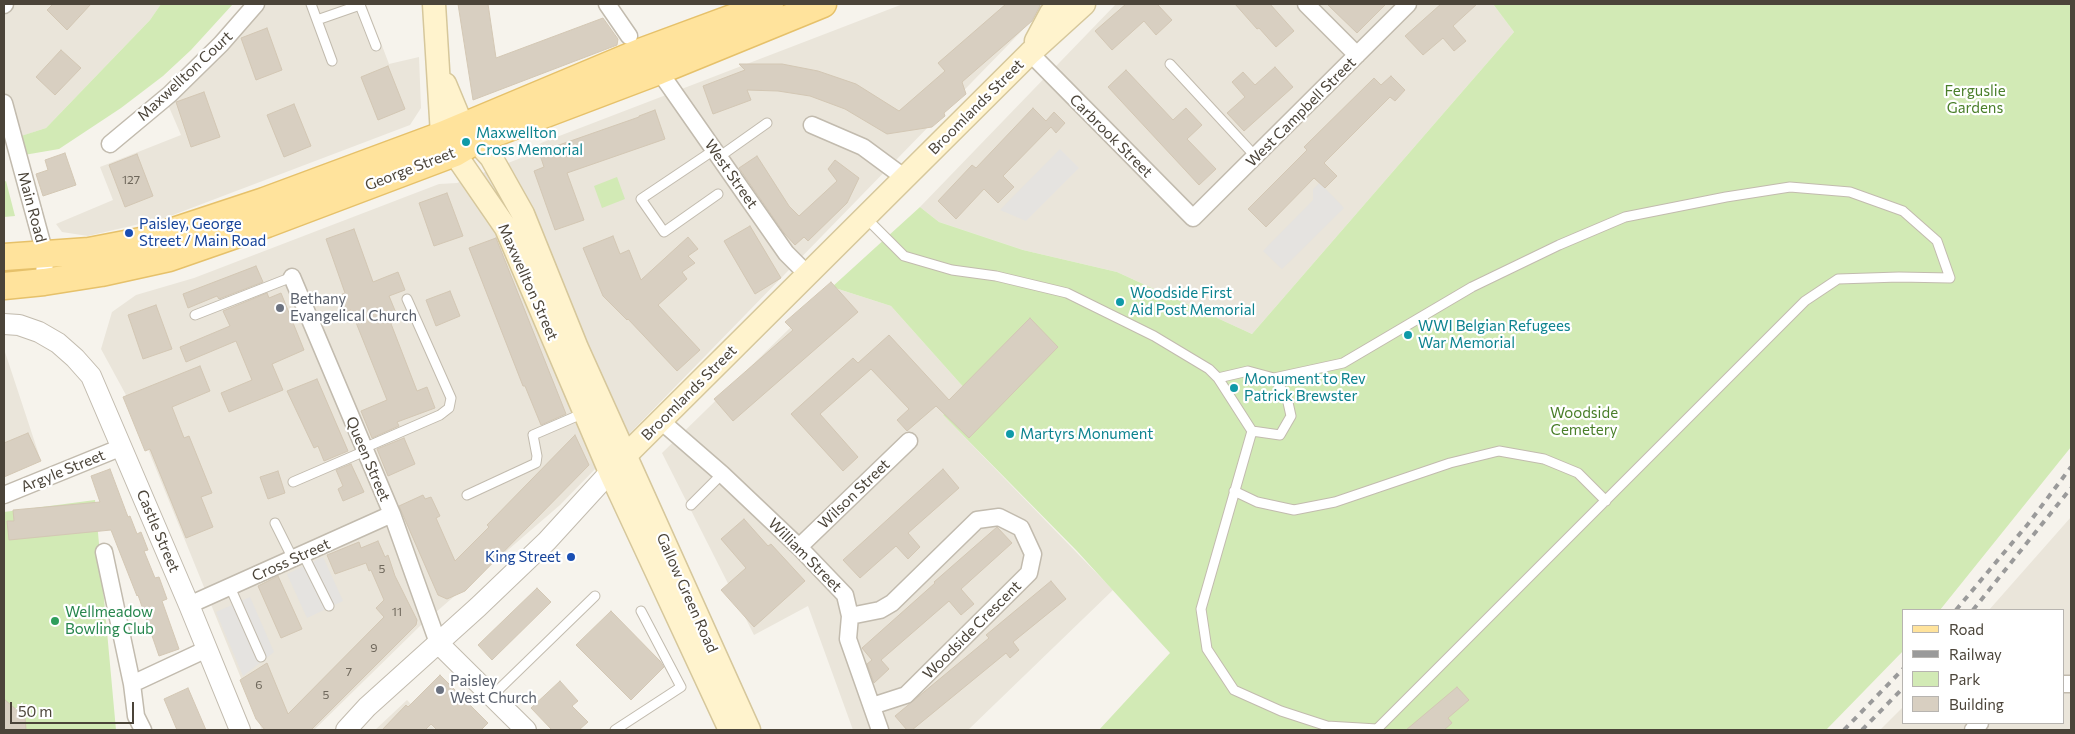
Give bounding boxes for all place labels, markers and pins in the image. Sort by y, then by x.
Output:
place label: Maxwellton Cross Memorial [476,124,583,159]
marker: Maxwellton Cross Memorial [460,136,472,148]
place label: Paisley, George Street / Main Road [139,215,266,250]
marker: Paisley, George Street / Main Road [123,227,135,239]
place label: Woodside First Aid Post Memorial [1130,284,1255,319]
place label: Bethany Evangelical Church [290,290,417,325]
marker: Woodside First Aid Post Memorial [1114,296,1126,308]
marker: Bethany Evangelical Church [274,302,286,314]
place label: WWI Belgian Refugees War Memorial [1418,317,1571,352]
marker: WWI Belgian Refugees War Memorial [1402,329,1414,341]
place label: Monument to Rev Patrick Brewster [1244,370,1366,405]
marker: Monument to Rev Patrick Brewster [1228,382,1240,394]
place label: Martyrs Monument [1020,425,1153,443]
marker: Martyrs Monument [1004,428,1016,440]
place label: King Street [485,548,561,566]
marker: King Street [565,551,577,563]
place label: Wellmeadow Bowling Club [65,603,154,638]
marker: Wellmeadow Bowling Club [49,615,61,627]
place label: Paisley West Church [450,672,537,707]
marker: Paisley West Church [434,684,446,696]

